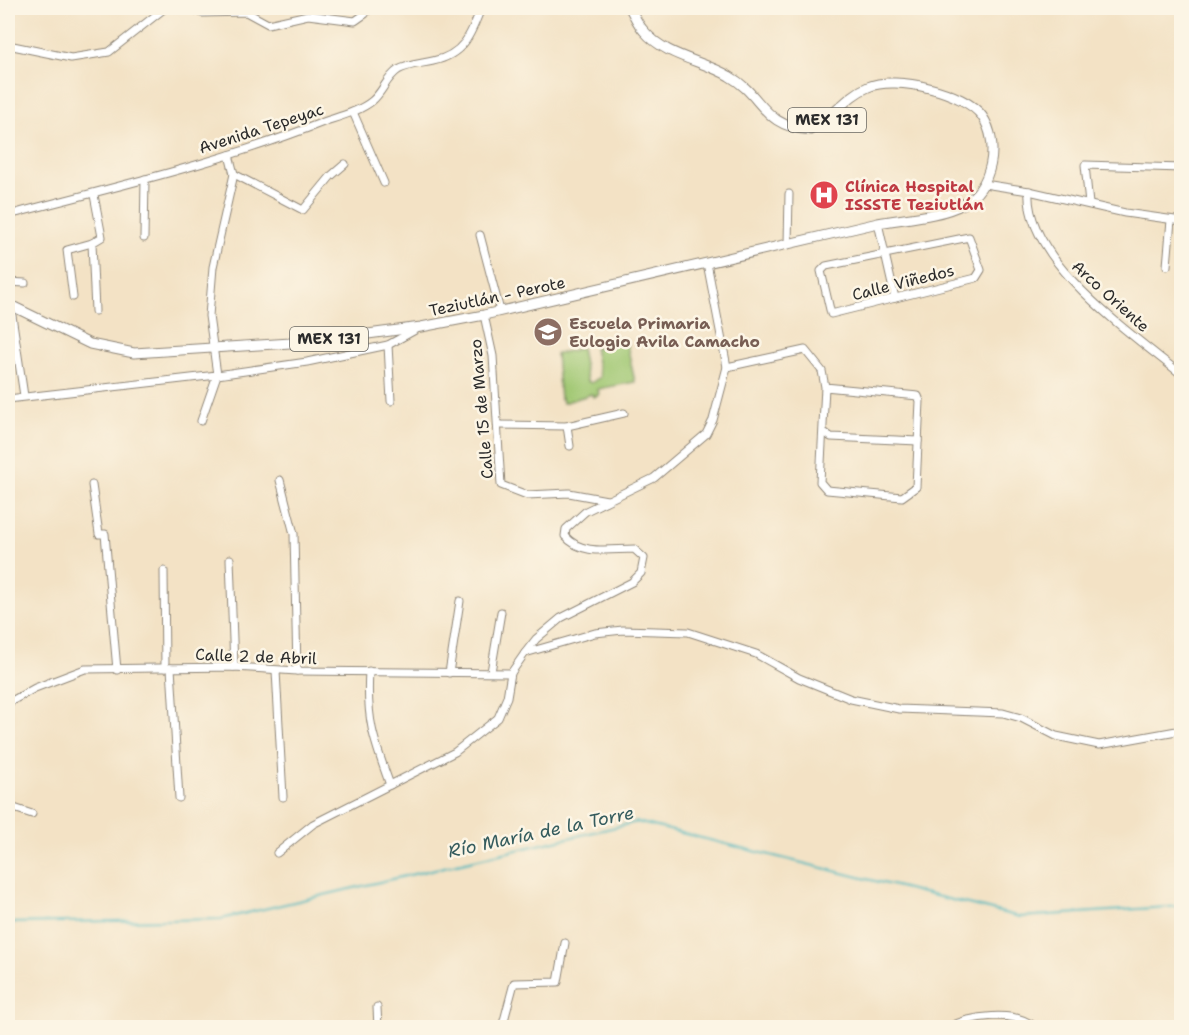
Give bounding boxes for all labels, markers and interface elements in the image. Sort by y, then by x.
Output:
street label: Avenida Tepeyac [196,98,326,159]
road number: MEX 131 [788,108,866,132]
place label: Clínica Hospital ISSSTE Teziutlán [845,176,984,215]
hospital icon: Clínica Hospital ISSSTE Teziutlán [808,179,840,211]
street label: Arco Oriente [1067,256,1154,337]
street label: Calle Viñedos [850,260,956,305]
street label: Teziutlán - Perote [427,272,567,321]
place label: Escuela Primaria Eulogio Avila Camacho [569,313,760,352]
school or university icon: Escuela Primaria Eulogio Avila Camacho [532,316,564,348]
road number: MEX 131 [290,327,368,351]
street label: Calle 15 de Marzo [465,338,498,480]
street label: Calle 2 de Abril [195,644,317,669]
water label: Río María de la Torre [446,801,636,863]

